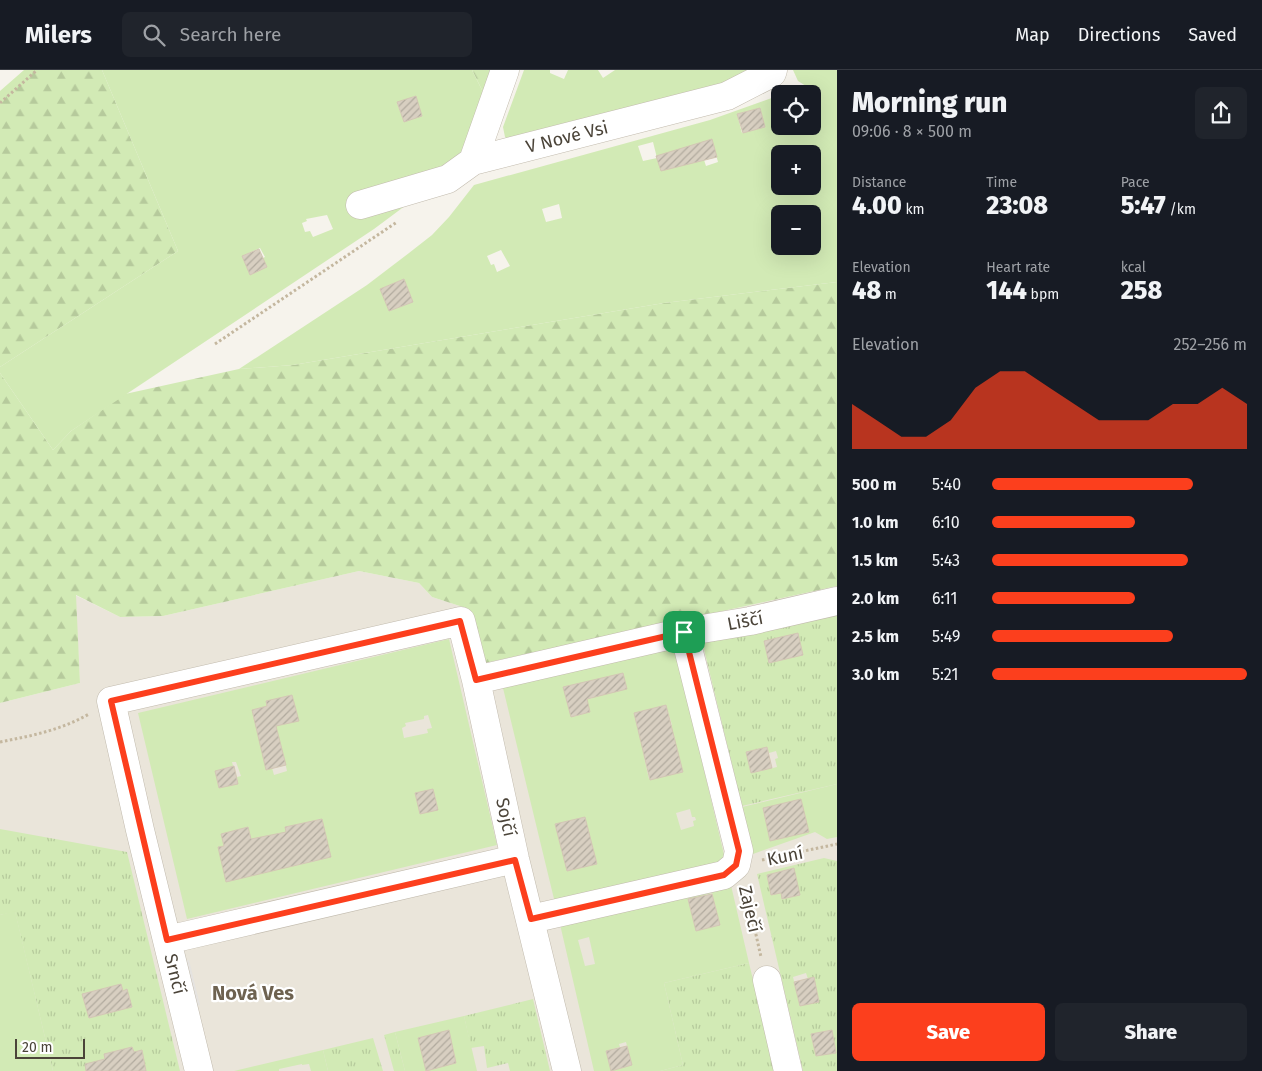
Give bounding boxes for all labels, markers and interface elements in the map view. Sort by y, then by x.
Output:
search box [122,12,472,57]
text: Milers [25,21,92,49]
icon: search [140,21,168,49]
text: Search here [180,23,281,46]
text: Map [1015,24,1050,46]
text: Directions [1078,24,1160,46]
text: Saved [1188,24,1237,46]
map controls [771,85,821,255]
button: locate [771,85,821,135]
text: Morning run [852,86,1007,119]
button: share [1195,87,1247,139]
street label: V Nové Vsi [524,116,610,158]
text: 09:06 · 8 × 500 m [852,122,972,141]
button: + [771,145,821,195]
text: Distance [852,174,906,191]
text: Time [986,174,1017,191]
text: Pace [1121,174,1150,191]
text: 4.00 [852,191,902,221]
text: 23:08 [986,191,1048,221]
text: 5:47 [1121,191,1166,221]
text: km [902,201,925,218]
text: /km [1166,201,1196,218]
button: − [771,205,821,255]
text: Elevation [852,259,911,276]
text: Heart rate [986,259,1050,276]
text: kcal [1121,259,1146,276]
text: 48 [852,276,881,306]
text: 144 [986,276,1027,306]
text: 258 [1121,276,1162,306]
text: m [881,286,897,303]
text: bpm [1027,286,1059,303]
text: Elevation [852,335,919,354]
text: 252–256 m [1174,335,1247,354]
text: 500 m [852,475,897,494]
text: 5:40 [932,475,961,494]
text: 1.0 km [852,513,899,532]
text: 6:10 [932,513,960,532]
text: 1.5 km [852,551,898,570]
text: 5:43 [932,551,960,570]
text: 2.0 km [852,589,899,608]
text: 6:11 [932,589,957,608]
street label: Liščí [725,607,765,635]
pin [663,611,705,653]
icon: arrive [670,618,698,646]
text: 2.5 km [852,627,899,646]
text: 5:49 [932,627,960,646]
text: 3.0 km [852,665,899,684]
text: 5:21 [932,665,958,684]
street label: Sojčí [491,796,521,838]
street label: Kuní [765,842,805,870]
street label: Zaječí [734,883,766,935]
street label: Srnčí [159,951,191,997]
district label: Nová Ves [212,981,294,1005]
button: Save [852,1003,1045,1061]
button: Share [1055,1003,1247,1061]
scale bar [15,1036,85,1059]
text: 20 m [22,1039,52,1056]

